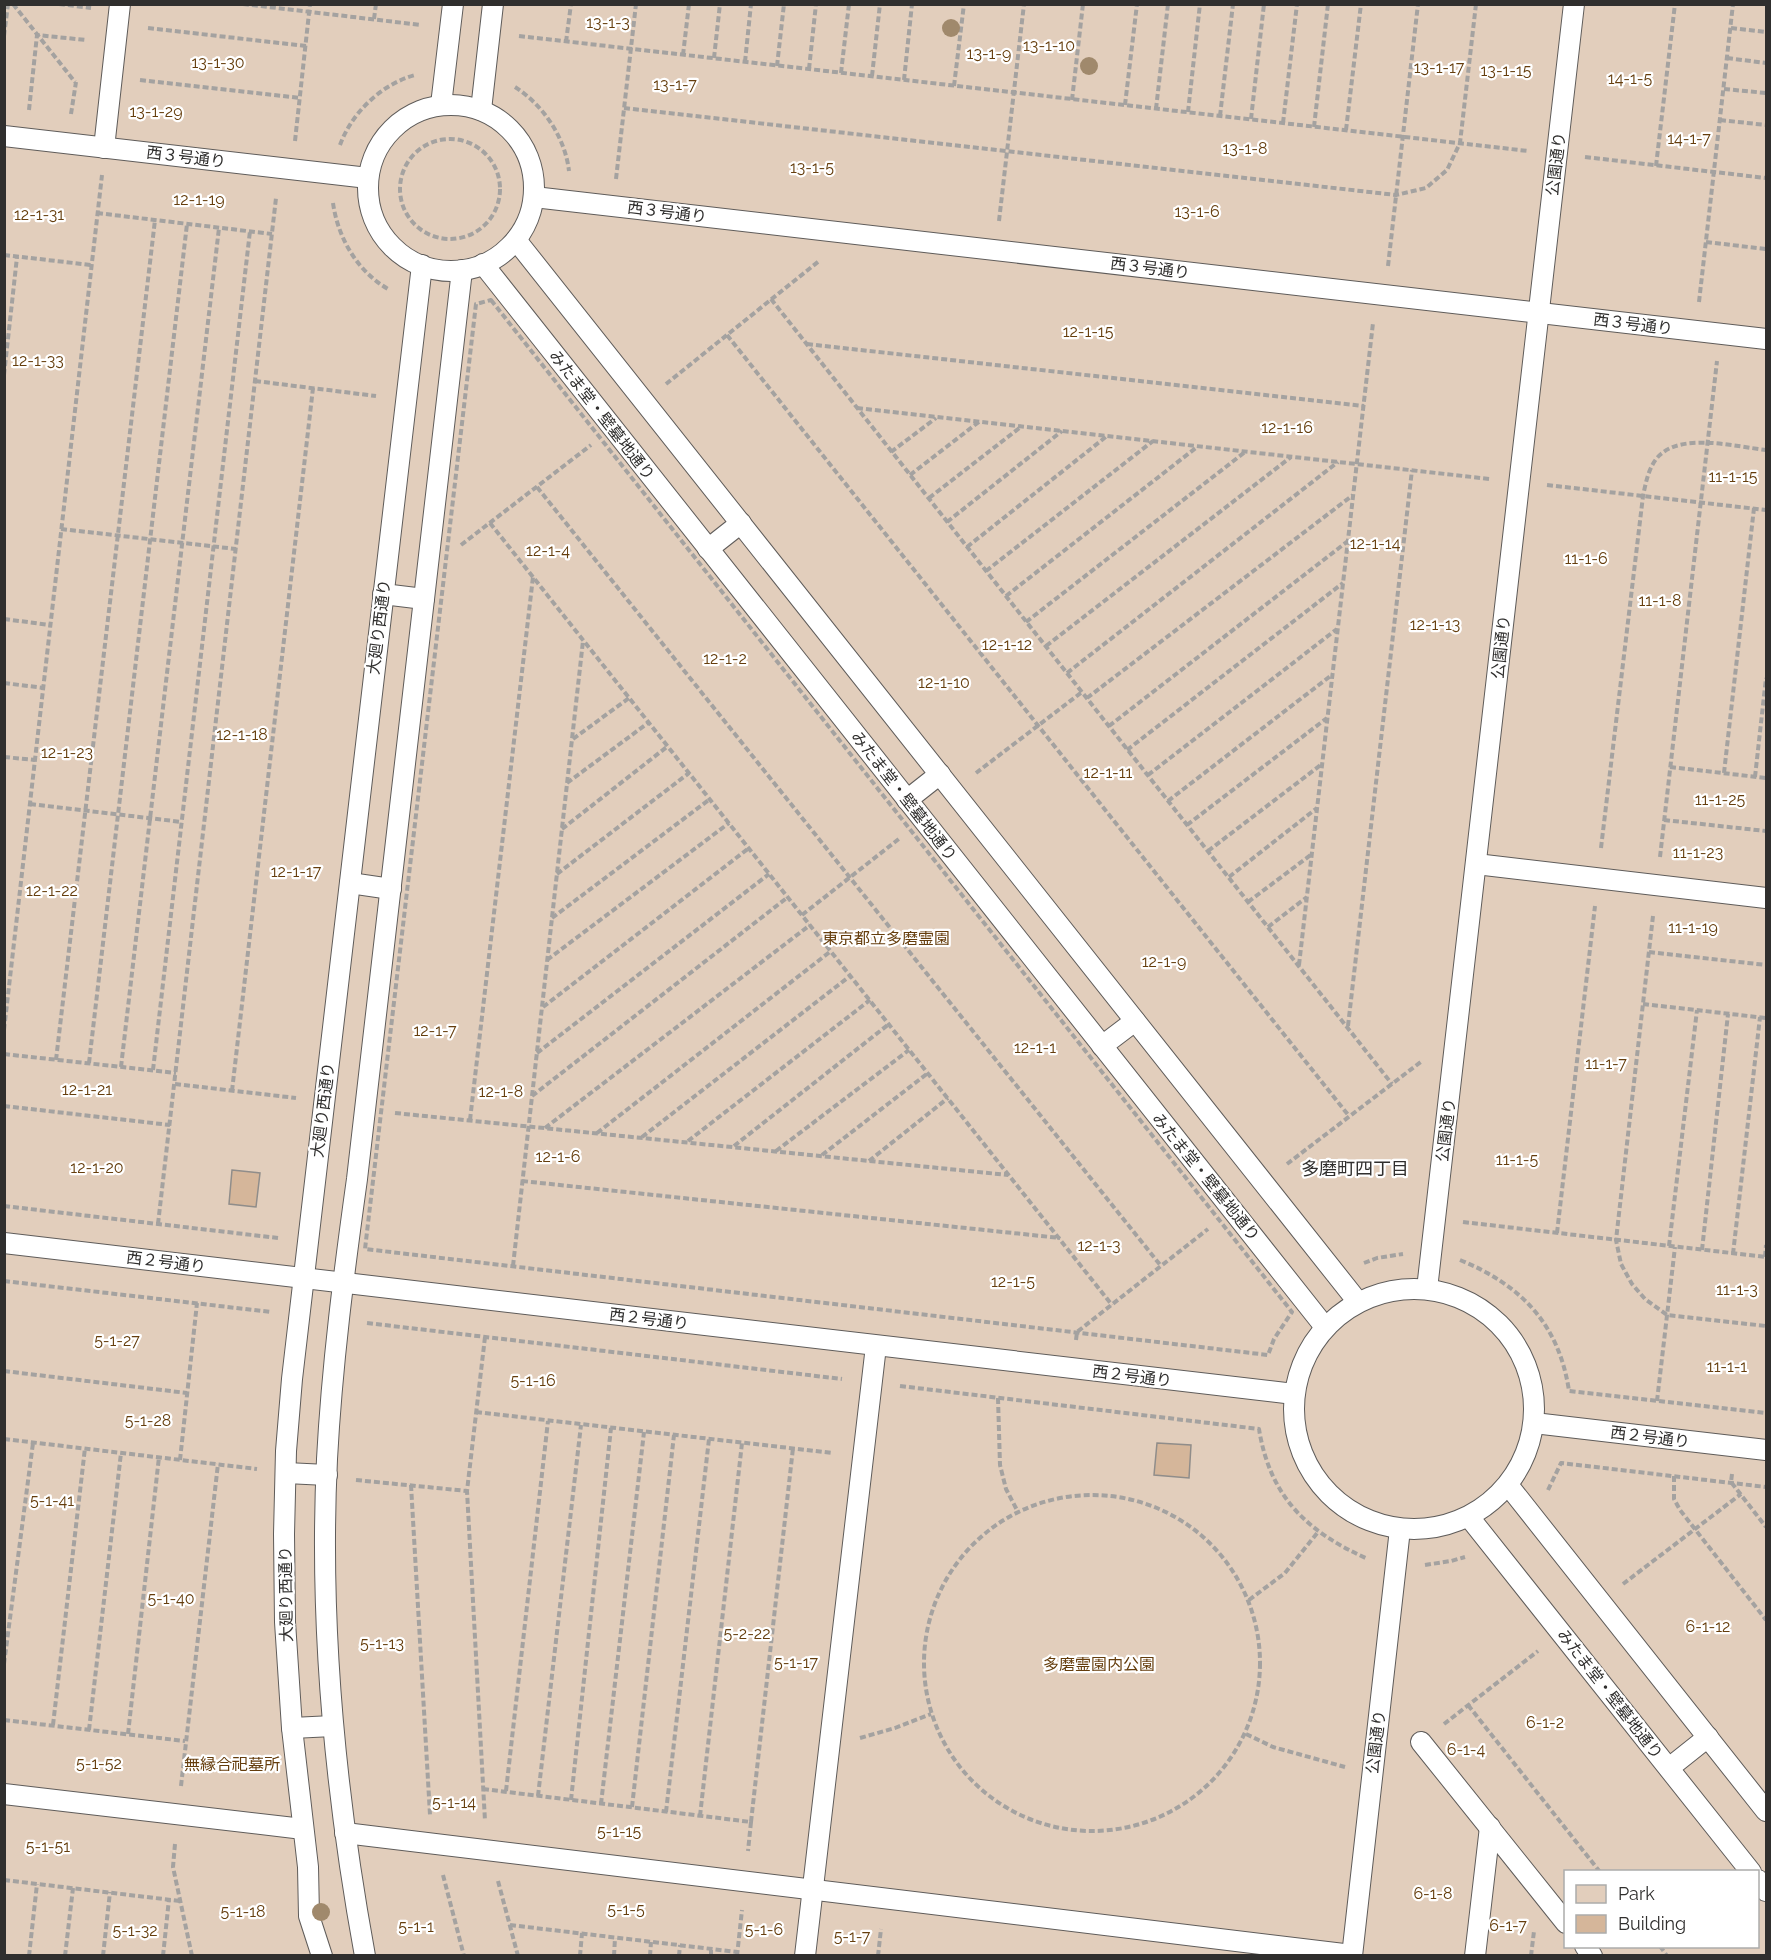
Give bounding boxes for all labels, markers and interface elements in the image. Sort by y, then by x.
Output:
park label: 13-1-3 [586,13,630,32]
park label: 13-1-10 [1023,36,1075,55]
park label: 13-1-9 [967,44,1011,63]
park label: 13-1-30 [191,53,245,72]
park label: 13-1-17 [1414,58,1465,77]
park label: 13-1-15 [1481,61,1532,80]
park label: 14-1-5 [1608,69,1652,88]
park label: 13-1-7 [653,75,697,94]
park label: 13-1-29 [129,102,183,121]
park label: 14-1-7 [1667,129,1711,148]
street label: 公園通り [1543,131,1569,197]
park label: 13-1-8 [1223,139,1267,158]
street label: 西３号通り [145,143,227,171]
park label: 13-1-5 [790,158,834,177]
park label: 12-1-19 [173,190,225,209]
street label: 西３号通り [626,198,708,226]
park label: 13-1-6 [1174,202,1220,221]
park label: 12-1-31 [14,205,64,224]
street label: 西３号通り [1109,254,1191,282]
street label: 西３号通り [1592,310,1674,338]
park label: 12-1-15 [1063,322,1114,341]
street label: みたま堂・壁墓地通り [545,346,659,484]
park label: 12-1-33 [12,351,64,370]
park label: 12-1-16 [1261,418,1313,437]
park label: 11-1-15 [1708,467,1758,486]
park label: 12-1-14 [1350,534,1401,553]
park label: 12-1-4 [526,541,570,560]
park label: 11-1-6 [1564,549,1608,568]
street label: 大廻り西通り [364,578,394,676]
park label: 11-1-8 [1638,591,1682,610]
street label: 公園通り [1488,614,1514,680]
park label: 12-1-13 [1410,615,1460,634]
park label: 12-1-12 [982,635,1032,654]
park label: 12-1-2 [703,649,747,668]
park label: 12-1-10 [918,673,970,692]
park label: 12-1-18 [216,725,268,744]
street label: みたま堂・壁墓地通り [847,727,961,865]
park label: 12-1-23 [41,743,93,762]
park label: 12-1-11 [1084,763,1133,782]
park label: 11-1-25 [1695,790,1746,809]
park label: 11-1-23 [1673,843,1723,862]
park label: 12-1-17 [271,862,322,881]
park label: 12-1-22 [26,881,78,900]
park label: 11-1-19 [1668,918,1718,937]
park label: 東京都立多磨霊園 [822,929,950,948]
park label: 12-1-9 [1142,952,1186,971]
park label: 12-1-7 [413,1021,457,1040]
park label: 12-1-1 [1014,1038,1056,1057]
park label: 11-1-7 [1585,1054,1627,1073]
street label: 大廻り西通り [308,1061,338,1159]
park label: 12-1-21 [62,1080,112,1099]
park label: 12-1-8 [479,1082,523,1101]
street label: 公園通り [1433,1097,1459,1163]
street label: みたま堂・壁墓地通り [1148,1109,1264,1245]
park label: 12-1-6 [536,1147,580,1166]
park label: 11-1-5 [1496,1150,1538,1169]
park label: 12-1-20 [70,1158,124,1177]
district label: 多磨町四丁目 [1301,1158,1409,1179]
park label: 12-1-3 [1077,1236,1121,1255]
street label: 西２号通り [125,1248,207,1276]
park label: 12-1-5 [991,1272,1035,1291]
park label: 11-1-3 [1716,1280,1758,1299]
street label: 西２号通り [608,1305,690,1333]
park label: 5-1-27 [94,1331,140,1350]
park label: 11-1-1 [1707,1357,1747,1376]
street label: 西２号通り [1091,1362,1173,1390]
park label: 5-1-16 [510,1371,556,1390]
park label: 5-1-28 [125,1411,171,1430]
street label: 西２号通り [1609,1423,1691,1451]
park label: 5-1-41 [30,1491,74,1510]
street label: 大廻り西通り [276,1546,296,1642]
park label: 5-1-40 [147,1589,195,1608]
park label: 6-1-12 [1686,1617,1730,1636]
park label: 5-2-22 [723,1624,771,1643]
street label: みたま堂・壁墓地通り [1553,1625,1667,1763]
park label: 5-1-13 [360,1634,404,1653]
park label: 5-1-17 [774,1653,818,1672]
park label: 多磨霊園内公園 [1043,1655,1155,1674]
street label: 公園通り [1363,1709,1389,1775]
park label: 6-1-2 [1526,1713,1564,1732]
park label: 6-1-4 [1447,1740,1485,1759]
park label: 5-1-52 [76,1754,122,1773]
park label: 無縁合祀墓所 [184,1755,280,1774]
park label: 5-1-14 [432,1793,476,1812]
park label: 5-1-15 [597,1822,641,1841]
park label: 5-1-51 [26,1837,70,1856]
legend [1564,1870,1759,1948]
text: Park [1618,1883,1655,1904]
park label: 6-1-8 [1413,1884,1453,1903]
park label: 5-1-5 [607,1900,645,1919]
park label: 5-1-18 [221,1902,265,1921]
text: Building [1618,1913,1686,1934]
park label: 6-1-7 [1489,1916,1527,1935]
park label: 5-1-1 [398,1917,434,1936]
park label: 5-1-6 [745,1920,783,1939]
park label: 5-1-32 [112,1921,158,1940]
park label: 5-1-7 [834,1927,871,1946]

